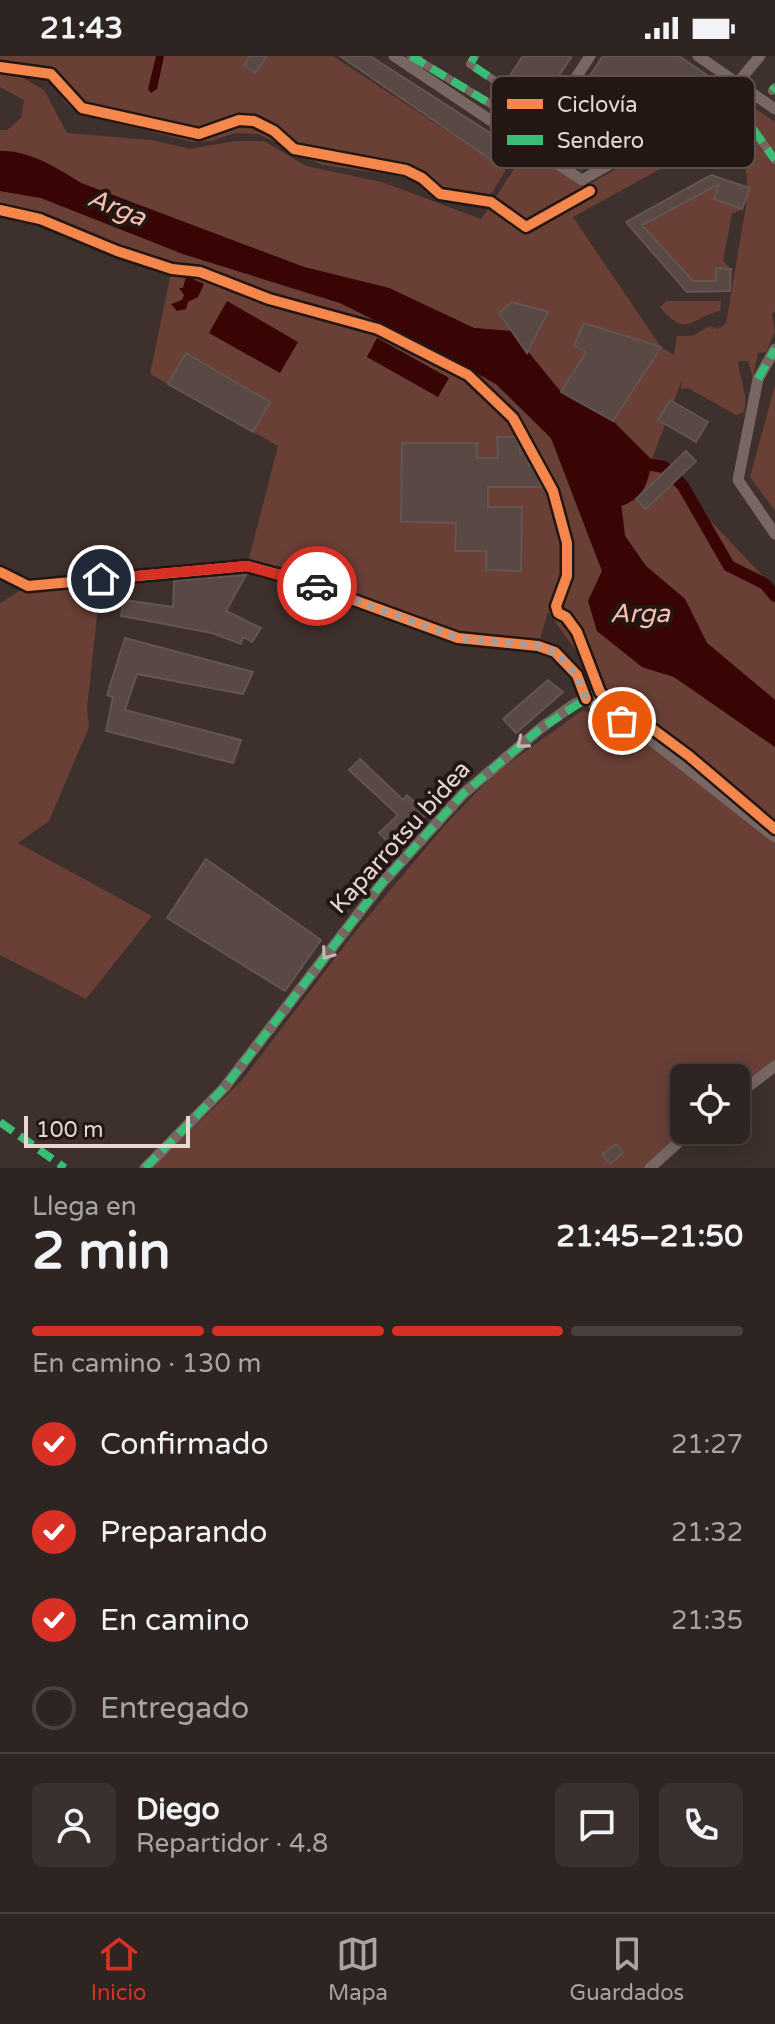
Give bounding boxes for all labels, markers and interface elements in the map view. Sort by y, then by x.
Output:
text: 21:43 [40,10,123,47]
legend [491,76,755,168]
text: Ciclovía [557,92,638,118]
text: Sendero [557,128,644,154]
water label: Arga [83,182,152,234]
pin [67,545,135,613]
courier [277,546,357,626]
icon: home [79,557,123,601]
icon: car [295,564,339,608]
water label: Arga [610,598,671,629]
pin [588,687,656,755]
icon: bag [600,699,644,743]
one-way arrow [516,734,531,748]
street label: Kaparrotsu bidea [324,755,477,920]
one-way arrow [322,945,337,960]
map controls [670,1064,750,1144]
button: locate [670,1064,750,1144]
scale bar [24,1112,190,1148]
text: 100 m [36,1117,103,1143]
text: Llega en [32,1191,137,1222]
text: 21:45–21:50 [556,1218,743,1255]
text: 2 min [32,1220,171,1283]
text: En camino · 130 m [32,1348,261,1379]
icon: check [32,1422,76,1466]
text: Confirmado [100,1426,269,1463]
text: 21:27 [671,1429,743,1460]
icon: check [32,1510,76,1554]
text: Preparando [100,1514,268,1551]
text: 21:32 [671,1517,743,1548]
icon: check [32,1598,76,1642]
text: En camino [100,1602,249,1639]
text: 21:35 [671,1605,743,1636]
text: Entregado [100,1690,249,1727]
button: person [32,1783,116,1867]
button: chat [555,1783,639,1867]
button: phone [659,1783,743,1867]
text: Diego [136,1791,220,1828]
text: Repartidor · 4.8 [136,1828,328,1859]
tab: Inicio [91,1932,146,2006]
tab: Mapa [328,1932,388,2006]
tab: Guardados [570,1932,684,2006]

